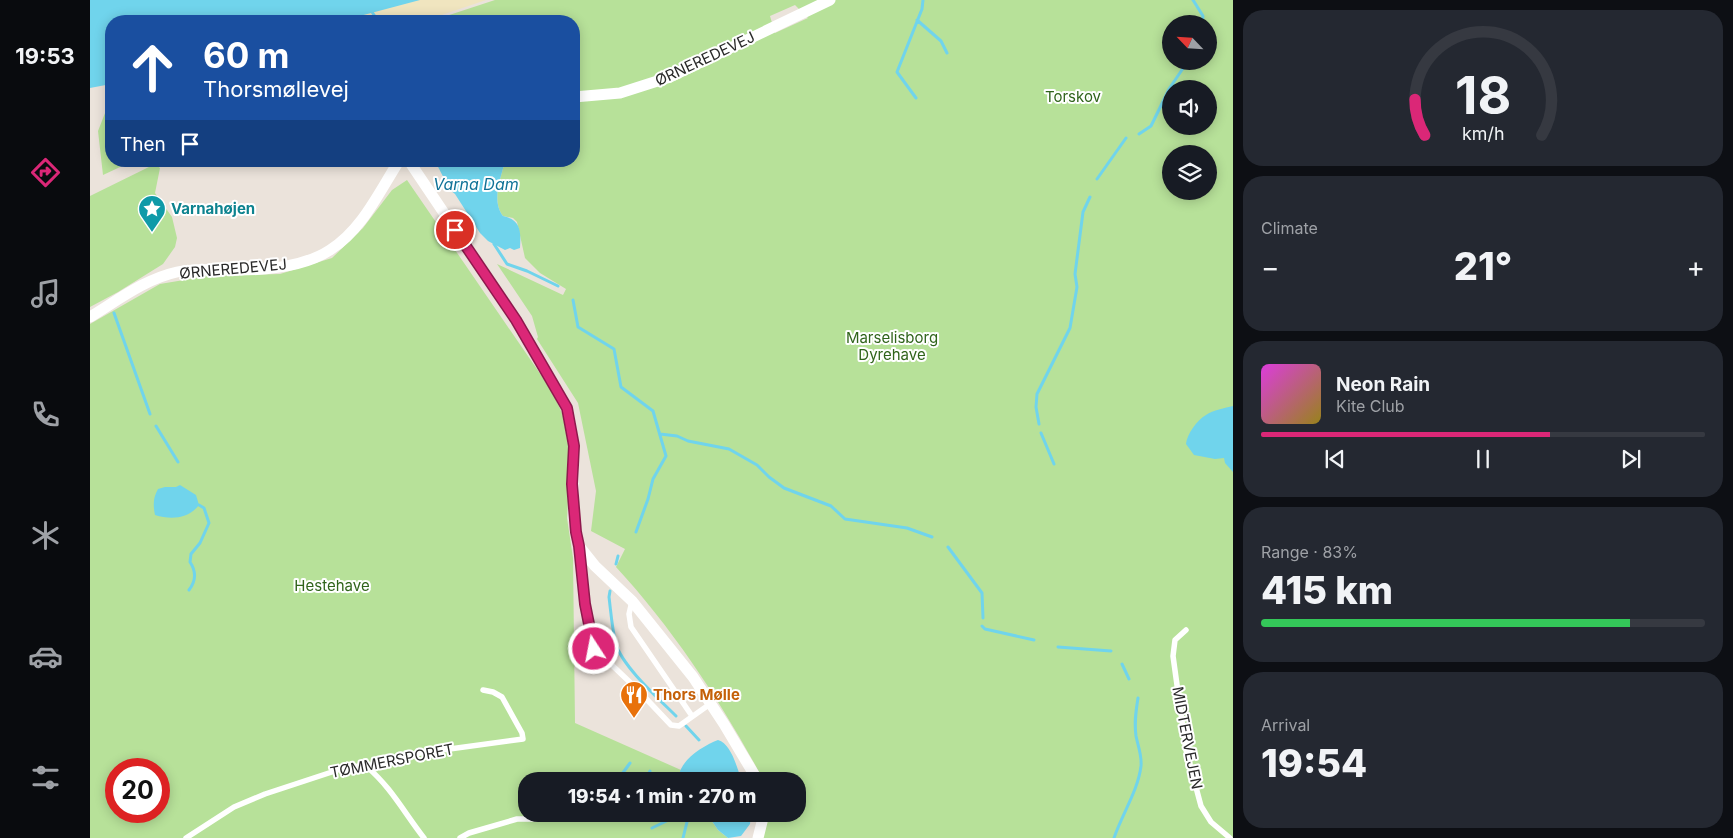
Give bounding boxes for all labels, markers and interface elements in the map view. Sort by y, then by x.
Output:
north arrow [1162,15,1218,70]
map controls [1162,15,1217,200]
street label: ØRNEREDEVEJ [652,27,758,90]
text: 60 m [203,34,290,76]
icon: ahead [120,35,185,100]
text: 19:53 [15,43,75,69]
text: 18 [1455,64,1511,127]
text: Thorsmøllevej [203,76,349,102]
button: sound [1162,80,1217,135]
park label: Torskov [1045,87,1102,106]
text: km/h [1462,123,1504,144]
icon: arrive [176,130,204,158]
text: Then [120,133,166,156]
button: layers [1162,145,1217,200]
icon: directions [28,155,63,190]
water label: Varna Dam [433,174,519,194]
place icon: Varnahøjen [137,194,167,233]
place label: Varnahøjen [171,199,255,218]
pin [434,209,476,251]
icon: arrive [441,216,469,244]
text: Climate [1261,218,1318,238]
text: 21° [1454,243,1512,289]
text: − [1261,250,1280,284]
text: + [1686,250,1705,284]
street label: ØRNEREDEVEJ [178,254,288,283]
icon: music [28,276,63,311]
park label: Marselisborg Dyrehave [846,328,938,364]
text: Neon Rain [1336,373,1430,396]
text: Kite Club [1336,396,1405,416]
icon: phone [28,397,63,432]
icon: previous [1321,445,1349,473]
icon: pause [1469,445,1497,473]
icon: next [1617,445,1645,473]
icon: climate [28,518,63,553]
text: Range · 83% [1261,542,1358,562]
text: 415 km [1261,567,1393,613]
park label: Hestehave [294,576,370,595]
position arrow [567,622,619,674]
icon: car [28,639,63,674]
restaurant icon: Thors Mølle [619,680,649,719]
place label: Thors Mølle [653,685,740,704]
street label: MIDTERVEJEN [1168,685,1207,791]
text: Arrival [1261,715,1310,735]
street label: TØMMERSPORET [328,739,455,782]
text: 19:54 [1261,740,1367,786]
speed limit sign: 20 [105,758,170,823]
icon: filters [28,760,63,795]
text: 19:54 · 1 min · 270 m [568,785,756,808]

